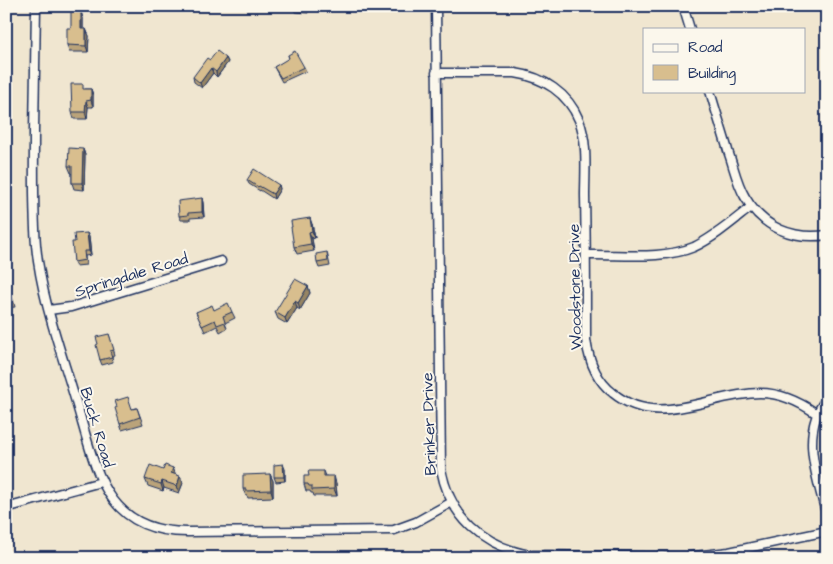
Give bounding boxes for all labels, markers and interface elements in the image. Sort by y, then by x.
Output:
legend [643,28,806,92]
text: Road [688,37,723,58]
text: Building [688,63,736,85]
street label: Woodstone Drive [563,223,587,350]
street label: Springdale Road [72,247,191,304]
street label: Brinker Drive [416,372,442,476]
street label: Buck Road [74,385,120,470]

